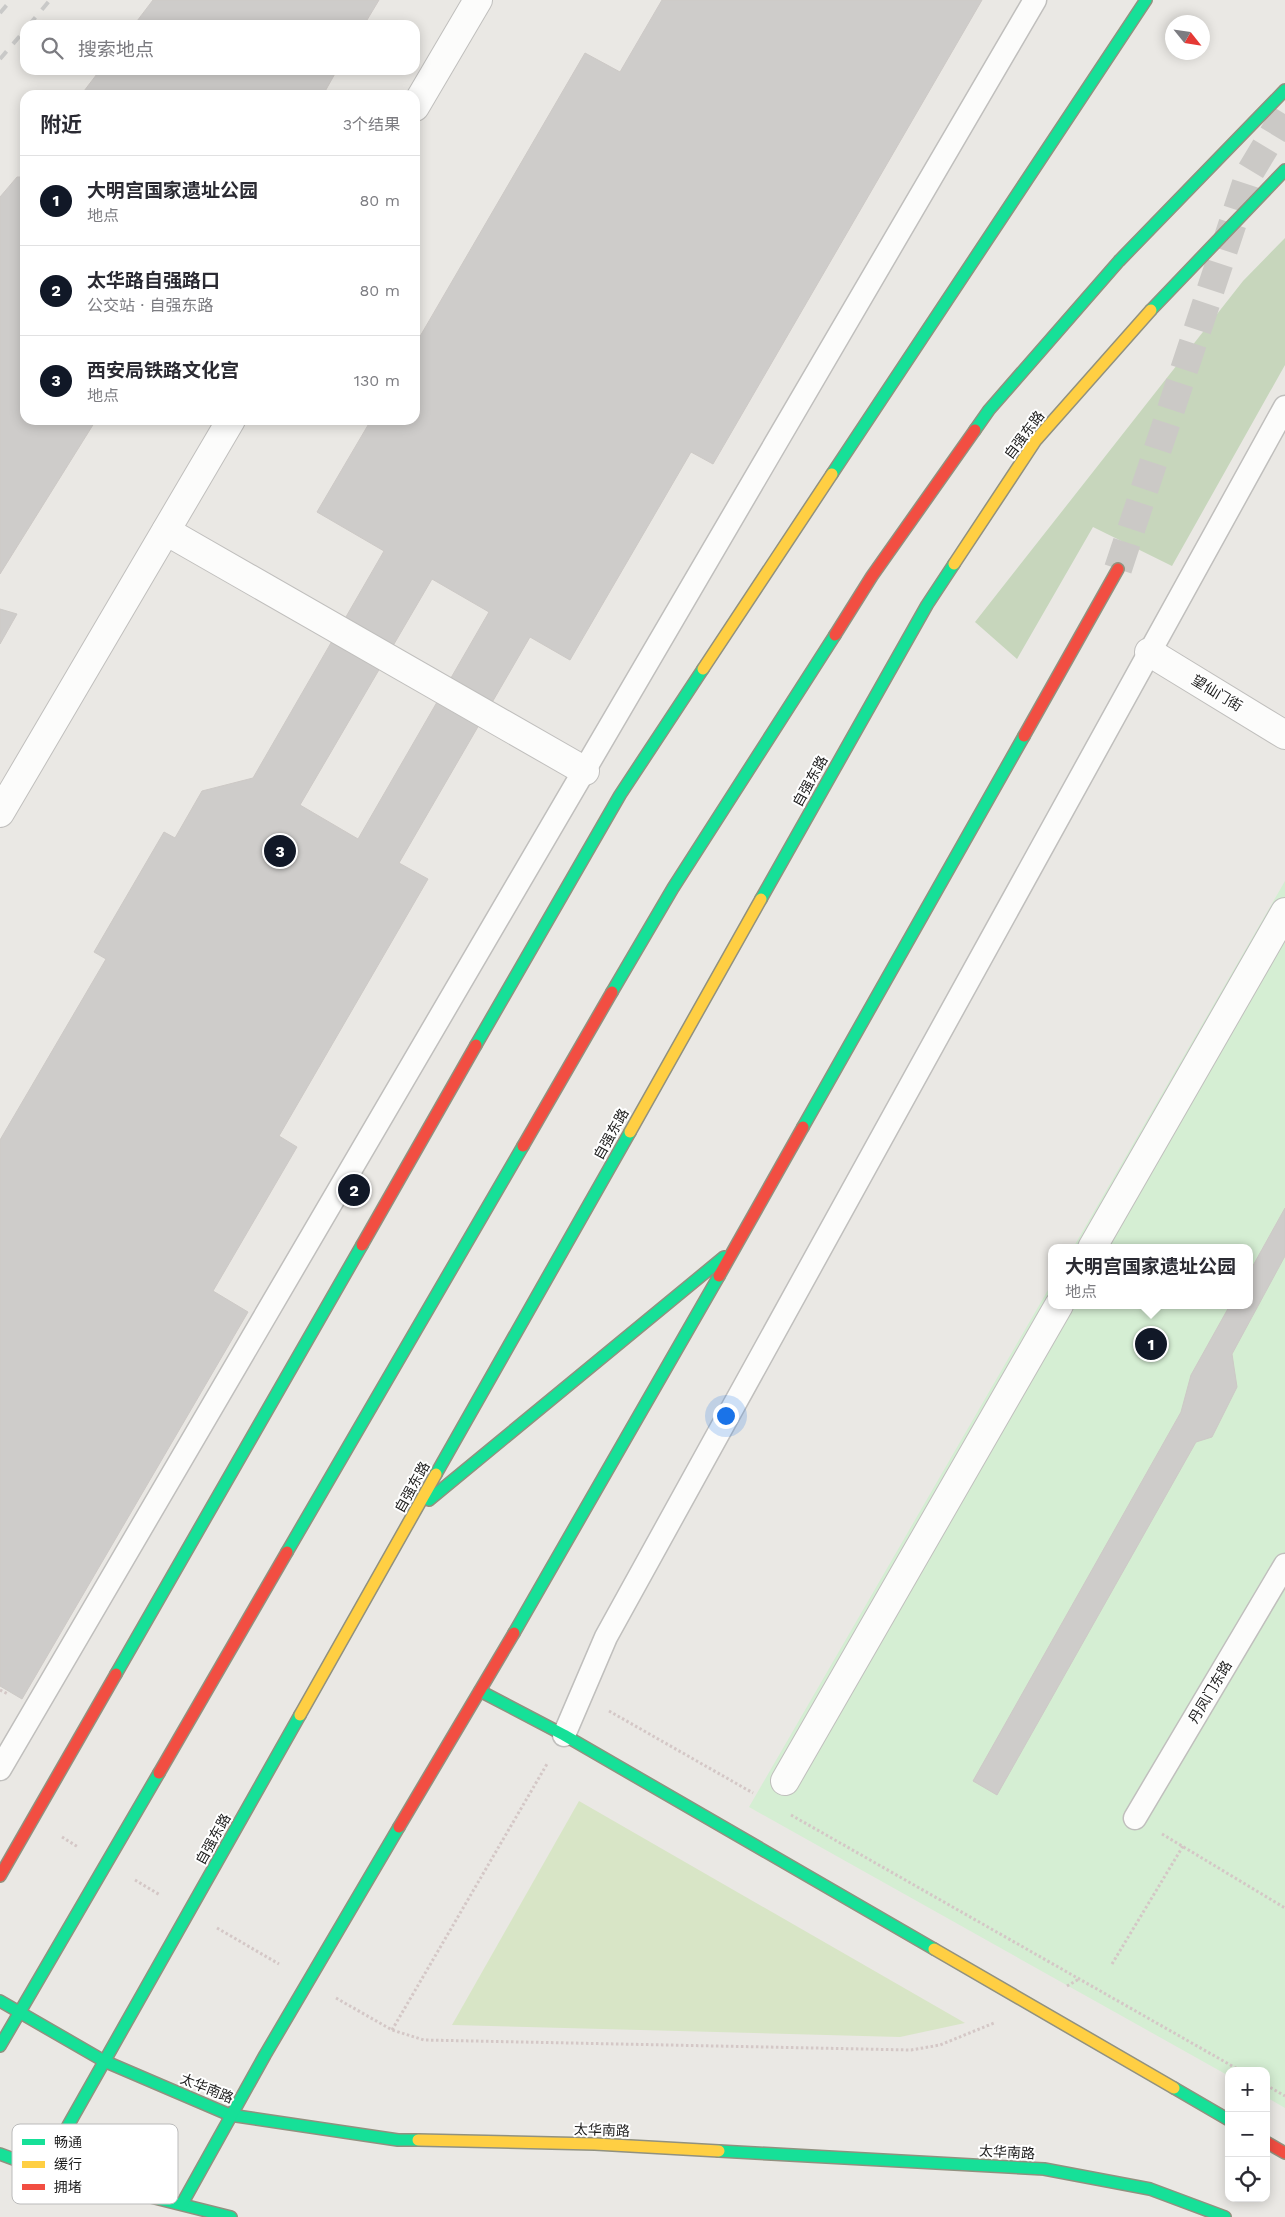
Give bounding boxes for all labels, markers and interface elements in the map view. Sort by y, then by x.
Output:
north arrow [1165,15,1210,60]
search box [20,20,420,75]
icon: search [38,34,66,62]
text: 搜索地点 [78,38,154,61]
text: 附近 [40,112,82,137]
text: 3个结果 [343,115,400,134]
text: 大明宫国家遗址公园 [87,179,258,202]
text: 1 [53,191,59,210]
text: 80 m [359,191,400,210]
text: 地点 [87,206,119,225]
text: 太华路自强路口 [87,269,220,292]
text: 2 [51,281,61,300]
text: 80 m [359,281,400,300]
text: 公交站 · 自强东路 [87,296,214,315]
text: 西安局铁路文化宫 [87,359,239,382]
text: 3 [51,371,61,390]
text: 130 m [354,371,400,390]
text: 地点 [87,386,119,405]
street label: 自强东路 [1001,408,1047,462]
street label: 望仙门街 [1189,672,1245,714]
street label: 自强东路 [789,753,831,809]
pin: 3 [264,832,296,870]
street label: 自强东路 [590,1106,632,1162]
pin: 2 [338,1171,370,1209]
popup [1048,1244,1253,1309]
text: 大明宫国家遗址公园 [1065,1255,1236,1278]
text: 地点 [1065,1282,1097,1301]
pin: 1 [1135,1325,1167,1363]
your location [713,1403,739,1429]
street label: 自强东路 [391,1459,433,1515]
street label: 丹凤门东路 [1185,1658,1235,1726]
street label: 自强东路 [192,1811,234,1867]
map controls [1225,2067,1270,2202]
button: + [1225,2067,1270,2112]
street label: 太华南路 [178,2070,236,2106]
button: − [1225,2112,1270,2157]
street label: 太华南路 [574,2121,630,2139]
legend [12,2124,178,2204]
text: 畅通 [54,2134,82,2150]
street label: 太华南路 [979,2143,1035,2161]
text: 缓行 [54,2156,82,2172]
button: locate [1225,2157,1270,2202]
text: 拥堵 [54,2179,82,2195]

